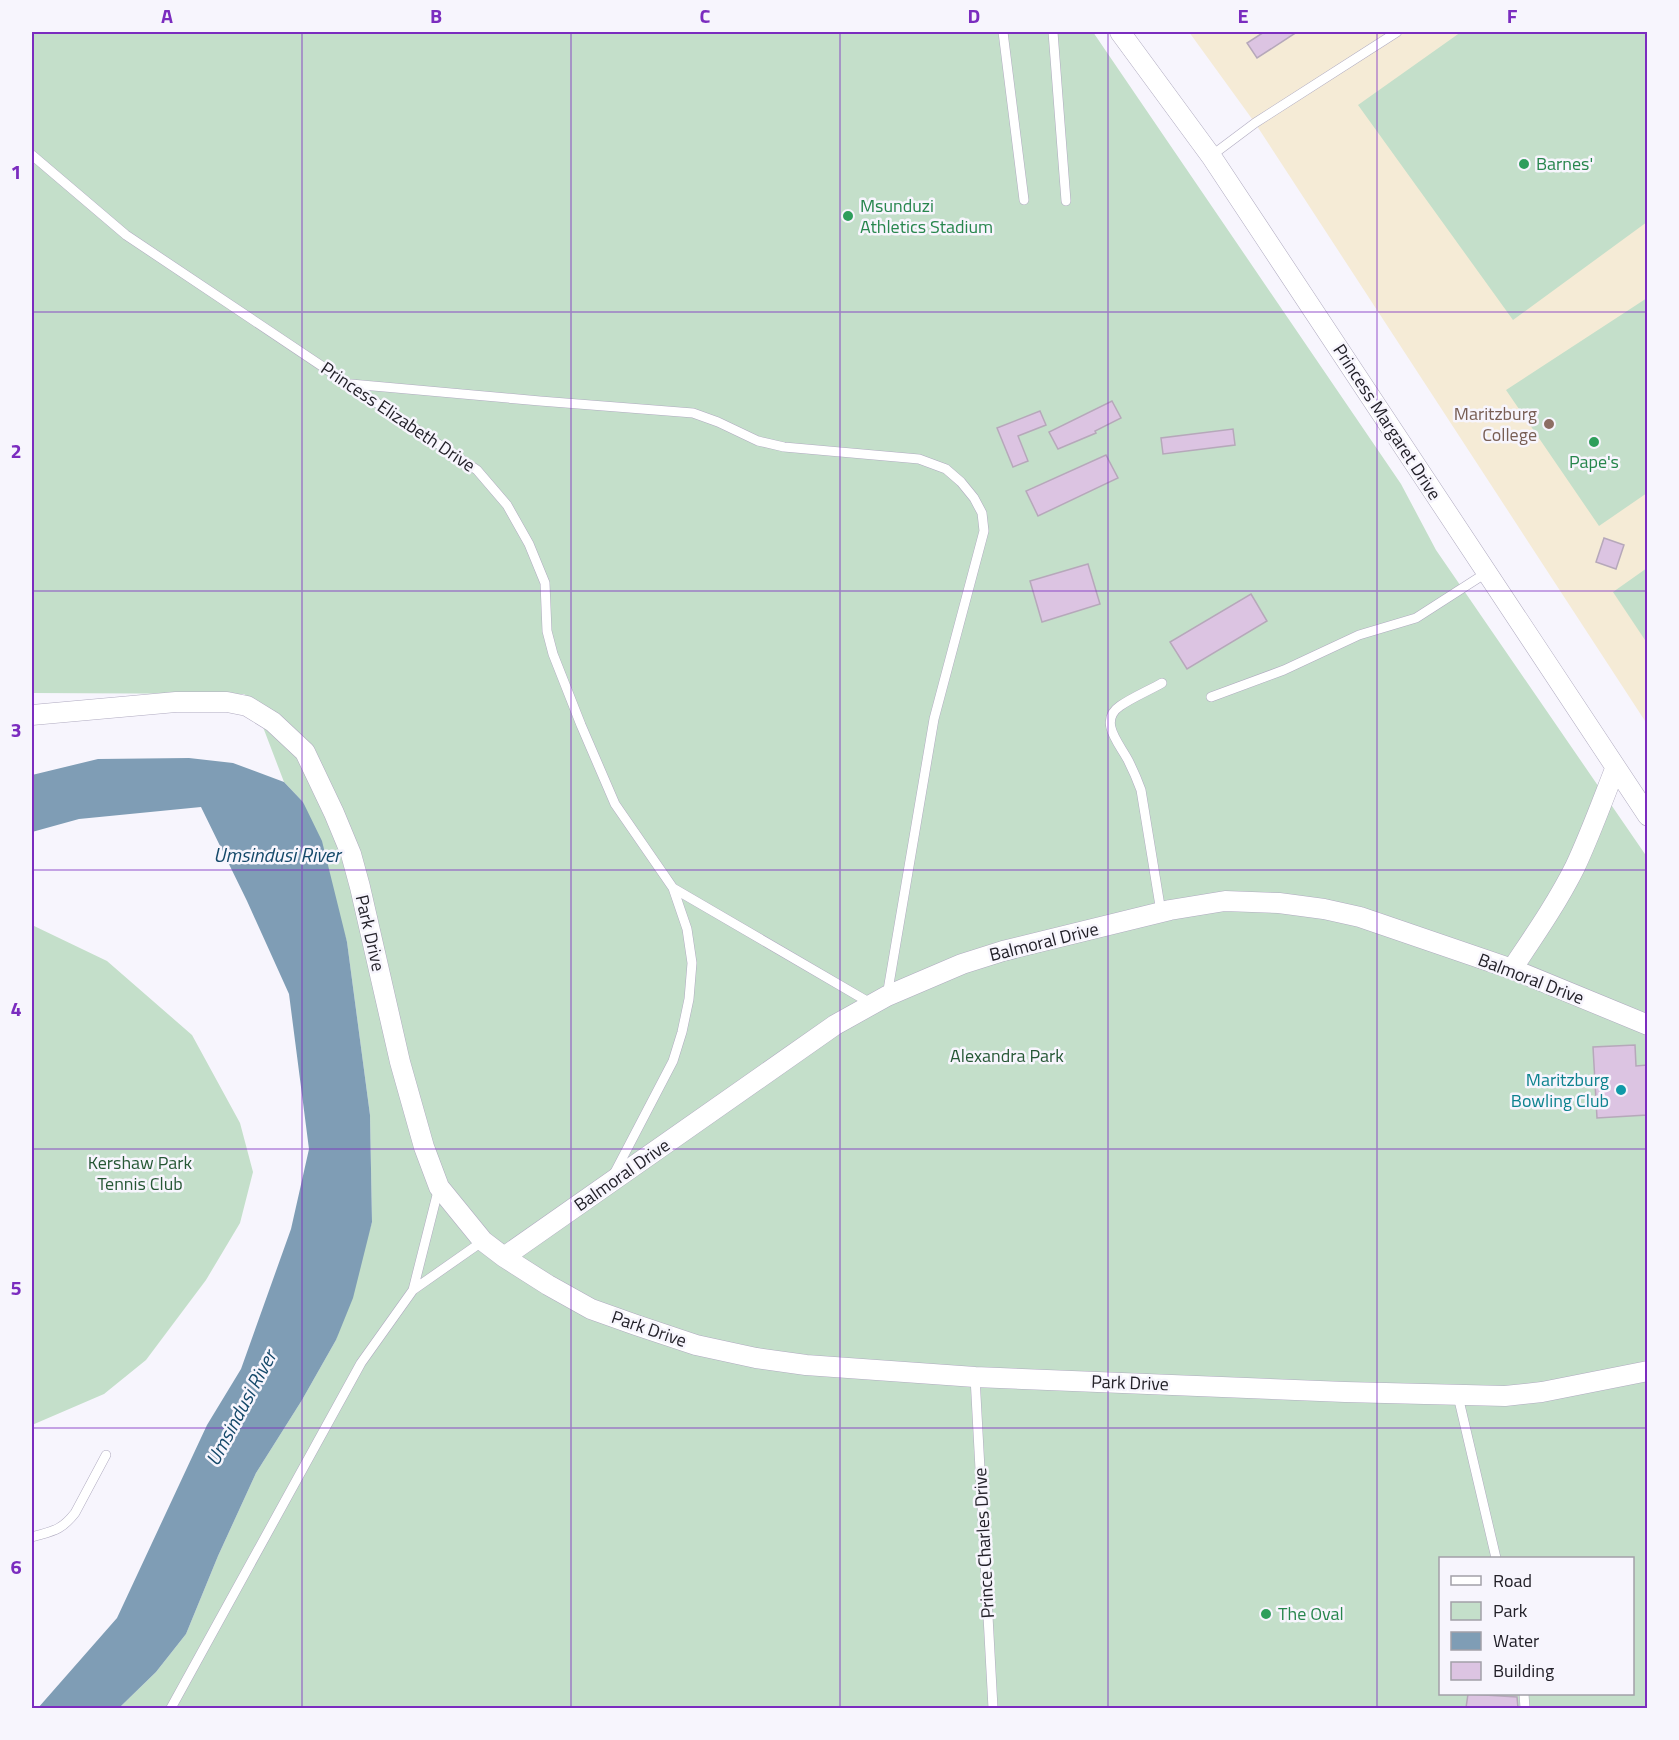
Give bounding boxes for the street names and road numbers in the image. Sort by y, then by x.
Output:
street label: Princess Margaret Drive [1327,338,1448,505]
street label: Princess Elizabeth Drive [316,355,481,478]
street label: Park Drive [349,892,392,974]
street label: Balmoral Drive [986,915,1101,968]
street label: Balmoral Drive [1474,946,1588,1011]
street label: Balmoral Drive [568,1132,675,1218]
street label: Park Drive [608,1303,690,1354]
street label: Park Drive [1091,1368,1169,1397]
street label: Prince Charles Drive [966,1467,1001,1619]

